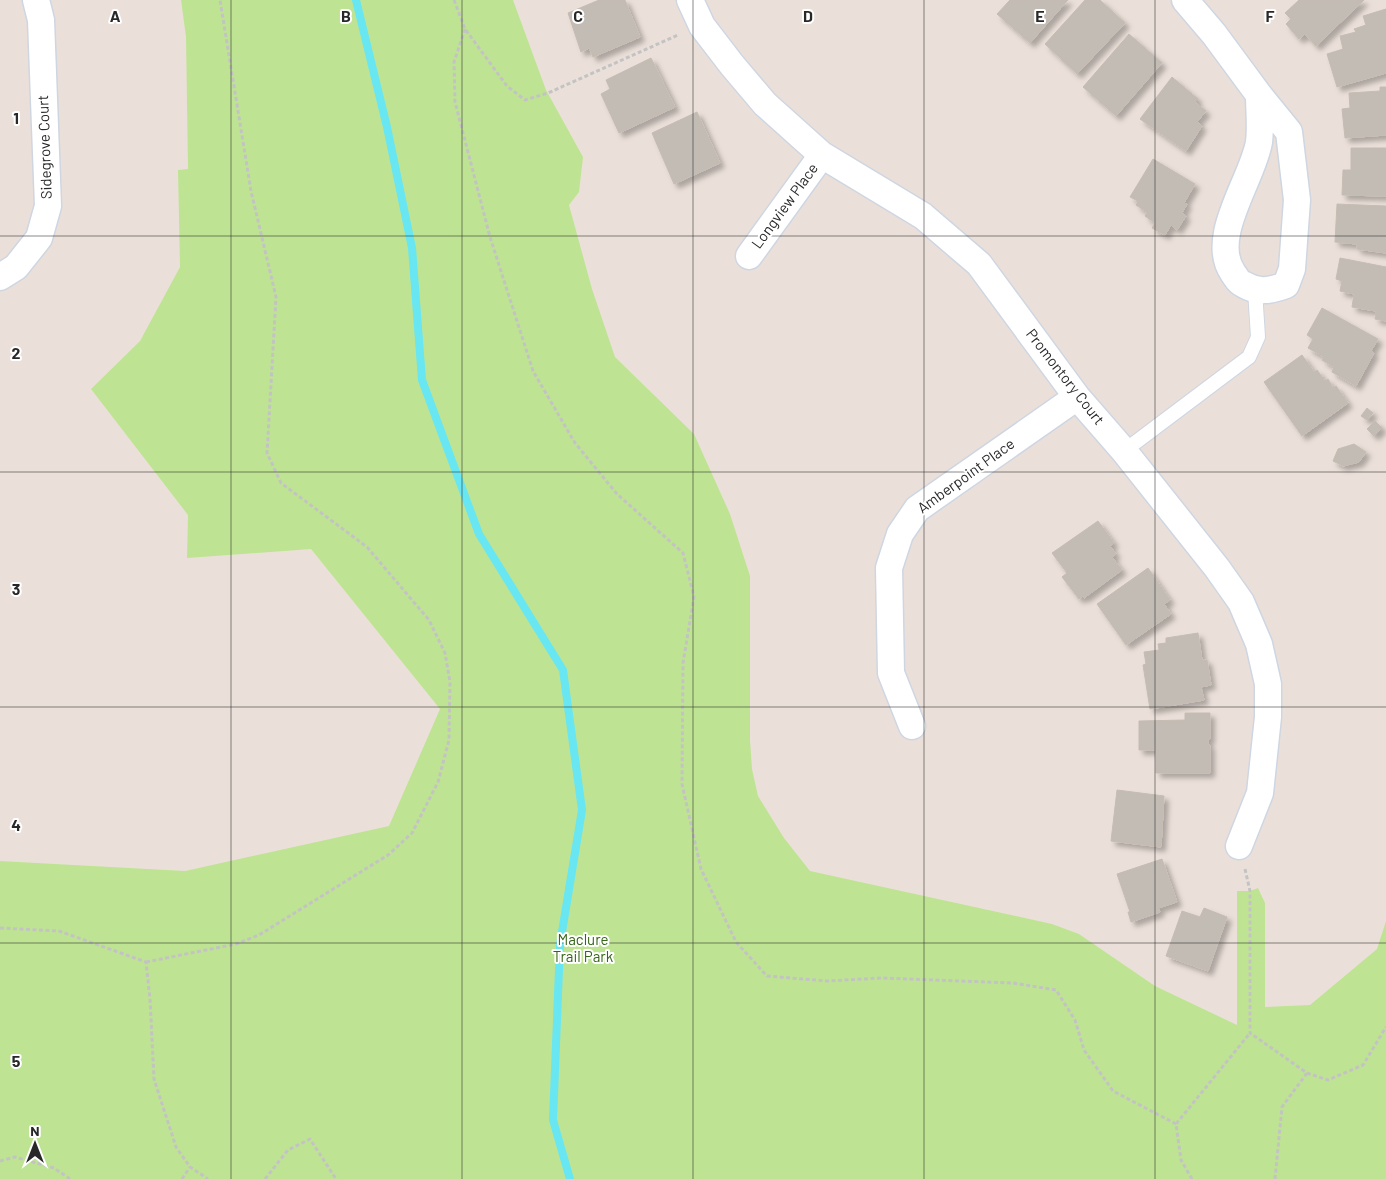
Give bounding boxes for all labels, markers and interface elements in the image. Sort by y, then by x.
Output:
text: A [110,6,121,25]
text: B [341,6,351,25]
text: C [573,6,583,25]
text: D [803,6,813,25]
text: E [1035,6,1045,25]
text: F [1266,6,1275,25]
street label: Sidegrove Court [33,95,55,199]
text: 1 [13,108,19,127]
street label: Longview Place [747,159,821,252]
street label: Promontory Court [1023,325,1109,428]
text: 2 [12,343,21,362]
street label: Amberpoint Place [913,434,1017,516]
text: 3 [12,579,20,598]
text: 4 [11,815,21,834]
park label: Maclure Trail Park [553,930,614,965]
text: 5 [12,1051,21,1070]
north arrow [10,1119,60,1169]
text: N [30,1122,40,1139]

